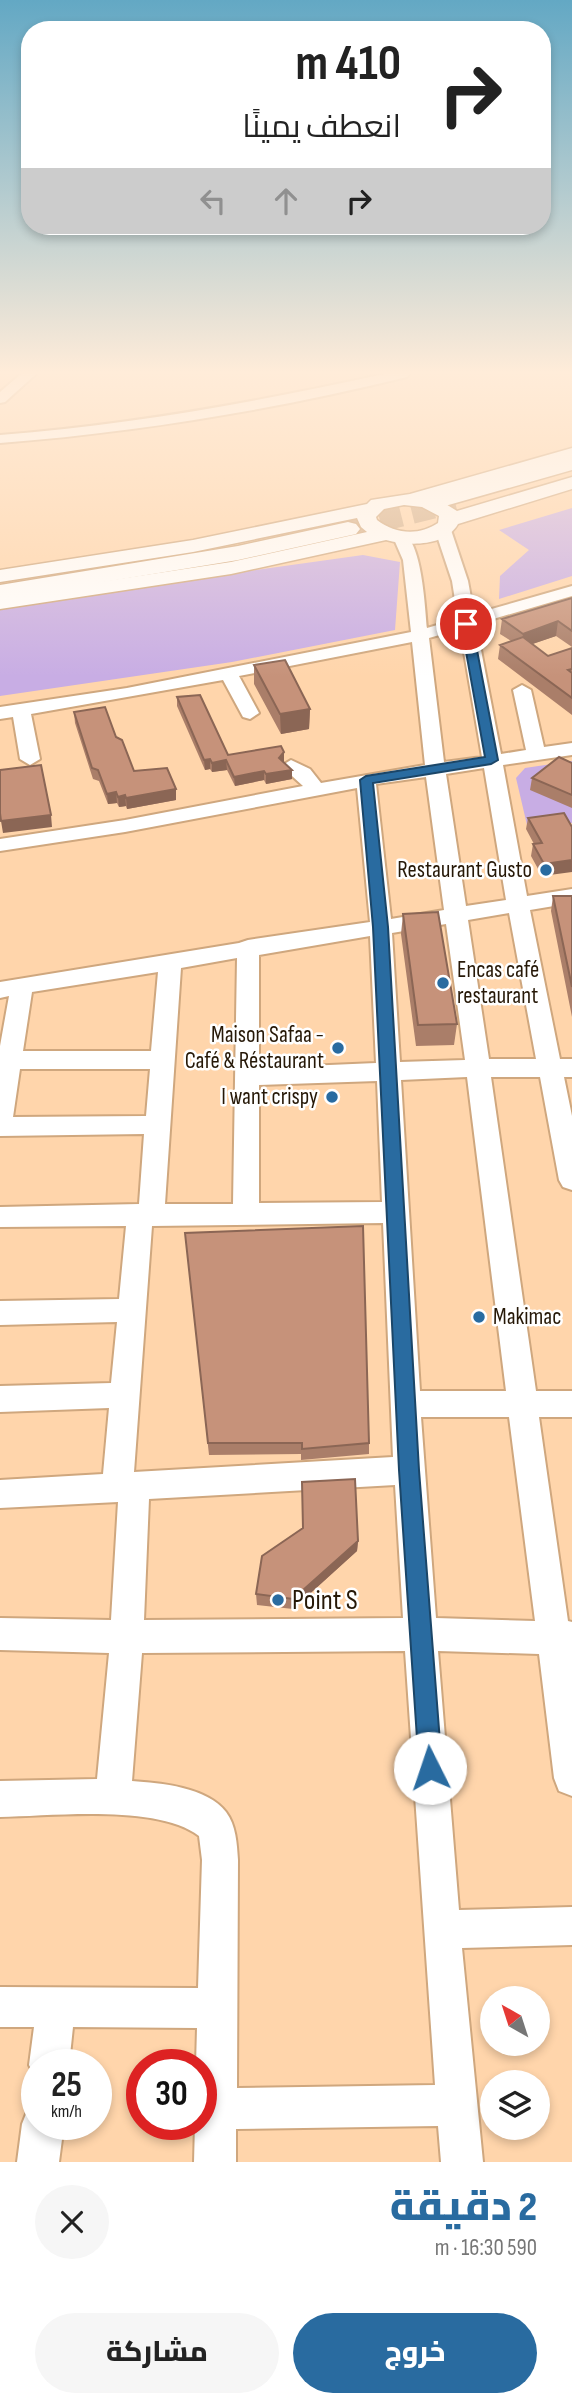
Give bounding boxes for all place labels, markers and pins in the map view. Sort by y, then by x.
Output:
pin [436,594,496,654]
place label: Restaurant Gusto [397,856,532,884]
marker: Restaurant Gusto [538,862,554,878]
place label: Encas café restaurant [457,956,539,1010]
marker: Encas café restaurant [435,975,451,991]
place label: Maison Safaa - Café & Réstaurant [185,1021,324,1075]
marker: Maison Safaa - Café & Réstaurant [330,1040,346,1056]
place label: I want crispy [221,1083,318,1111]
marker: I want crispy [324,1089,340,1105]
place label: Makimac [493,1303,561,1331]
marker: Makimac [471,1309,487,1325]
place label: Point S [292,1584,358,1617]
marker: Point S [270,1592,286,1608]

